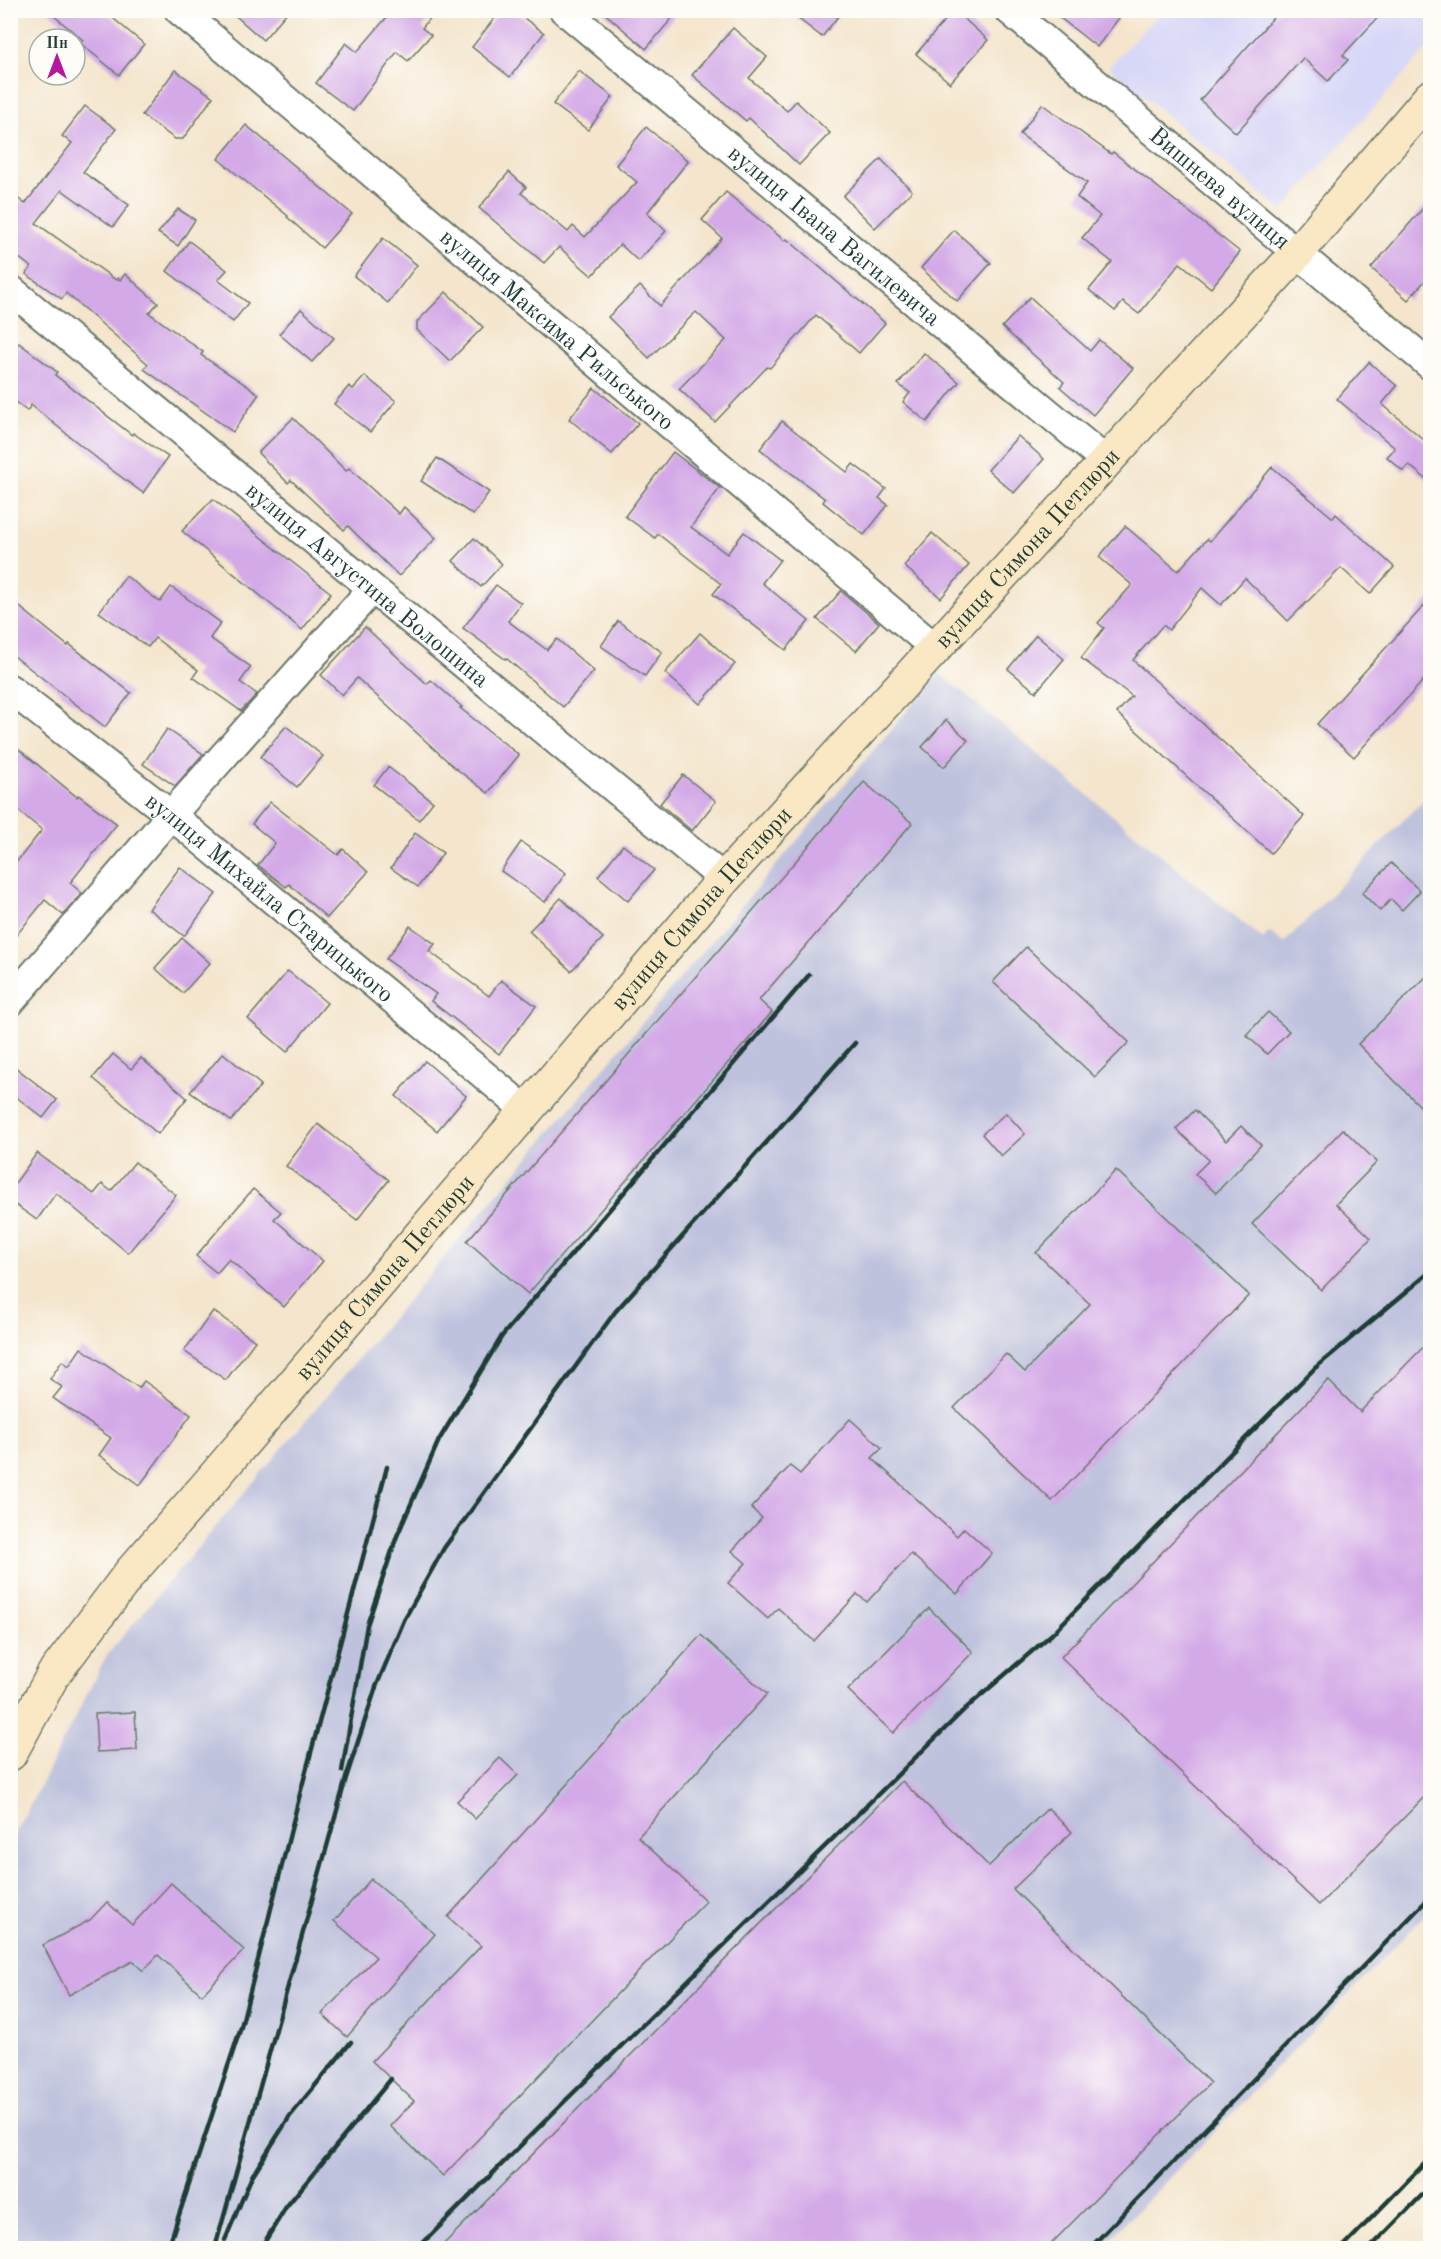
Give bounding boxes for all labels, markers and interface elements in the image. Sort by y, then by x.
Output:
north arrow [27,27,87,87]
text: Пн [46,36,68,52]
street label: Вишнева вулиця [1144,124,1294,255]
street label: вулиця Івана Вагилевича [723,142,944,332]
street label: вулиця Максима Рильського [434,225,678,436]
street label: вулиця Симона Петлюри [931,445,1125,654]
street label: вулиця Августина Волошина [240,479,493,693]
street label: вулиця Михайла Старицького [140,790,397,1008]
street label: вулиця Симона Петлюри [607,803,797,1016]
street label: вулиця Симона Петлюри [292,1171,480,1386]

